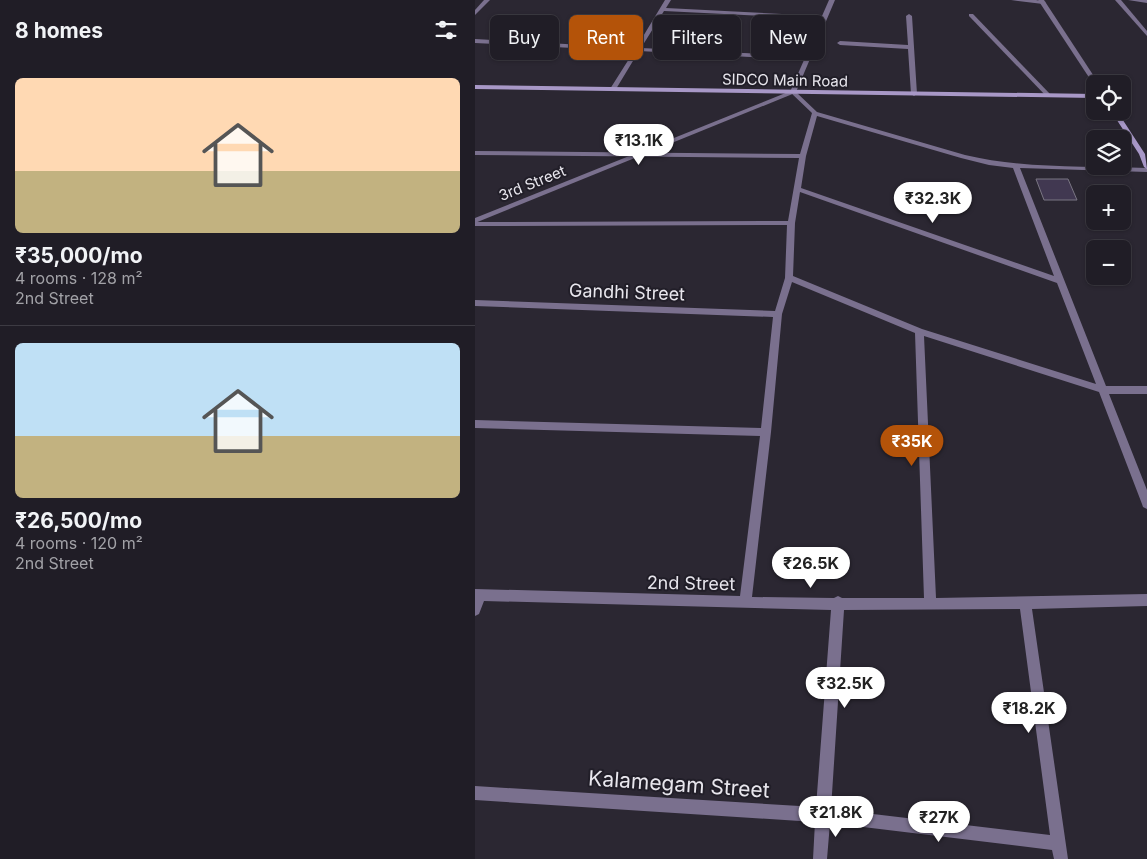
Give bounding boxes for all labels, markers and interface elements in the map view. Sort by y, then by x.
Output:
chip: Buy [490,15,559,60]
chip: Rent [569,15,643,60]
chip: Filters [653,15,741,60]
chip: New [751,15,825,60]
icon: filters [432,16,460,44]
text: 8 homes [15,18,103,43]
street label: SIDCO Main Road [722,69,848,91]
map controls [1086,75,1131,285]
button: locate [1086,75,1131,120]
icon: home [193,110,283,200]
pin: ₹13.1K [598,124,680,166]
text: ₹13.1K [615,130,663,150]
button: layers [1086,130,1131,175]
street label: 3rd Street [496,161,568,205]
pin: ₹32.3K [892,182,974,224]
button: + [1086,185,1131,230]
text: ₹32.3K [905,188,961,208]
button: − [1086,240,1131,285]
text: ₹35,000/mo [15,243,143,268]
text: 4 rooms · 128 m² [15,268,143,288]
street label: Gandhi Street [569,279,685,305]
text: 2nd Street [15,288,94,308]
icon: home [193,376,283,466]
pin: ₹35K [882,424,942,467]
text: ₹35K [891,431,933,451]
text: ₹26,500/mo [15,508,142,533]
text: 4 rooms · 120 m² [15,533,143,553]
pin: ₹26.5K [770,546,852,589]
text: 2nd Street [15,553,94,573]
text: ₹26.5K [783,553,839,573]
street label: 2nd Street [647,572,736,594]
pin: ₹32.5K [804,666,886,709]
text: ₹32.5K [817,673,873,693]
pin: ₹18.2K [988,692,1070,734]
text: ₹18.2K [1002,698,1056,718]
street label: Kalamegam Street [588,765,771,803]
pin: ₹21.8K [795,796,877,838]
pin: ₹27K [909,800,969,843]
text: ₹21.8K [810,802,862,822]
text: ₹27K [919,807,959,827]

